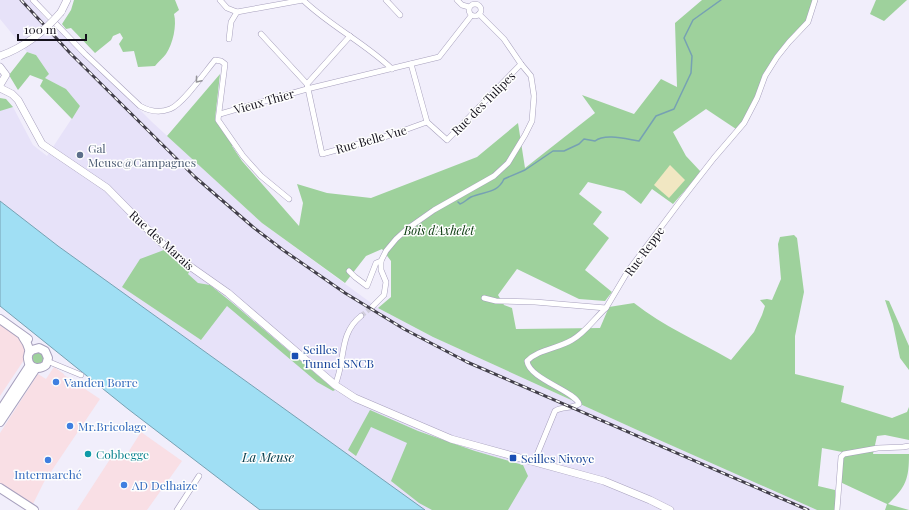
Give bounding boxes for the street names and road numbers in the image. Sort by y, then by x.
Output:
street label: Rue des Tulipes [448,68,518,138]
street label: Vieux Thier [231,85,297,118]
street label: Rue Belle Vue [334,121,408,157]
street label: Rue des Marais [126,207,198,273]
street label: Rue Reppe [621,223,667,279]

